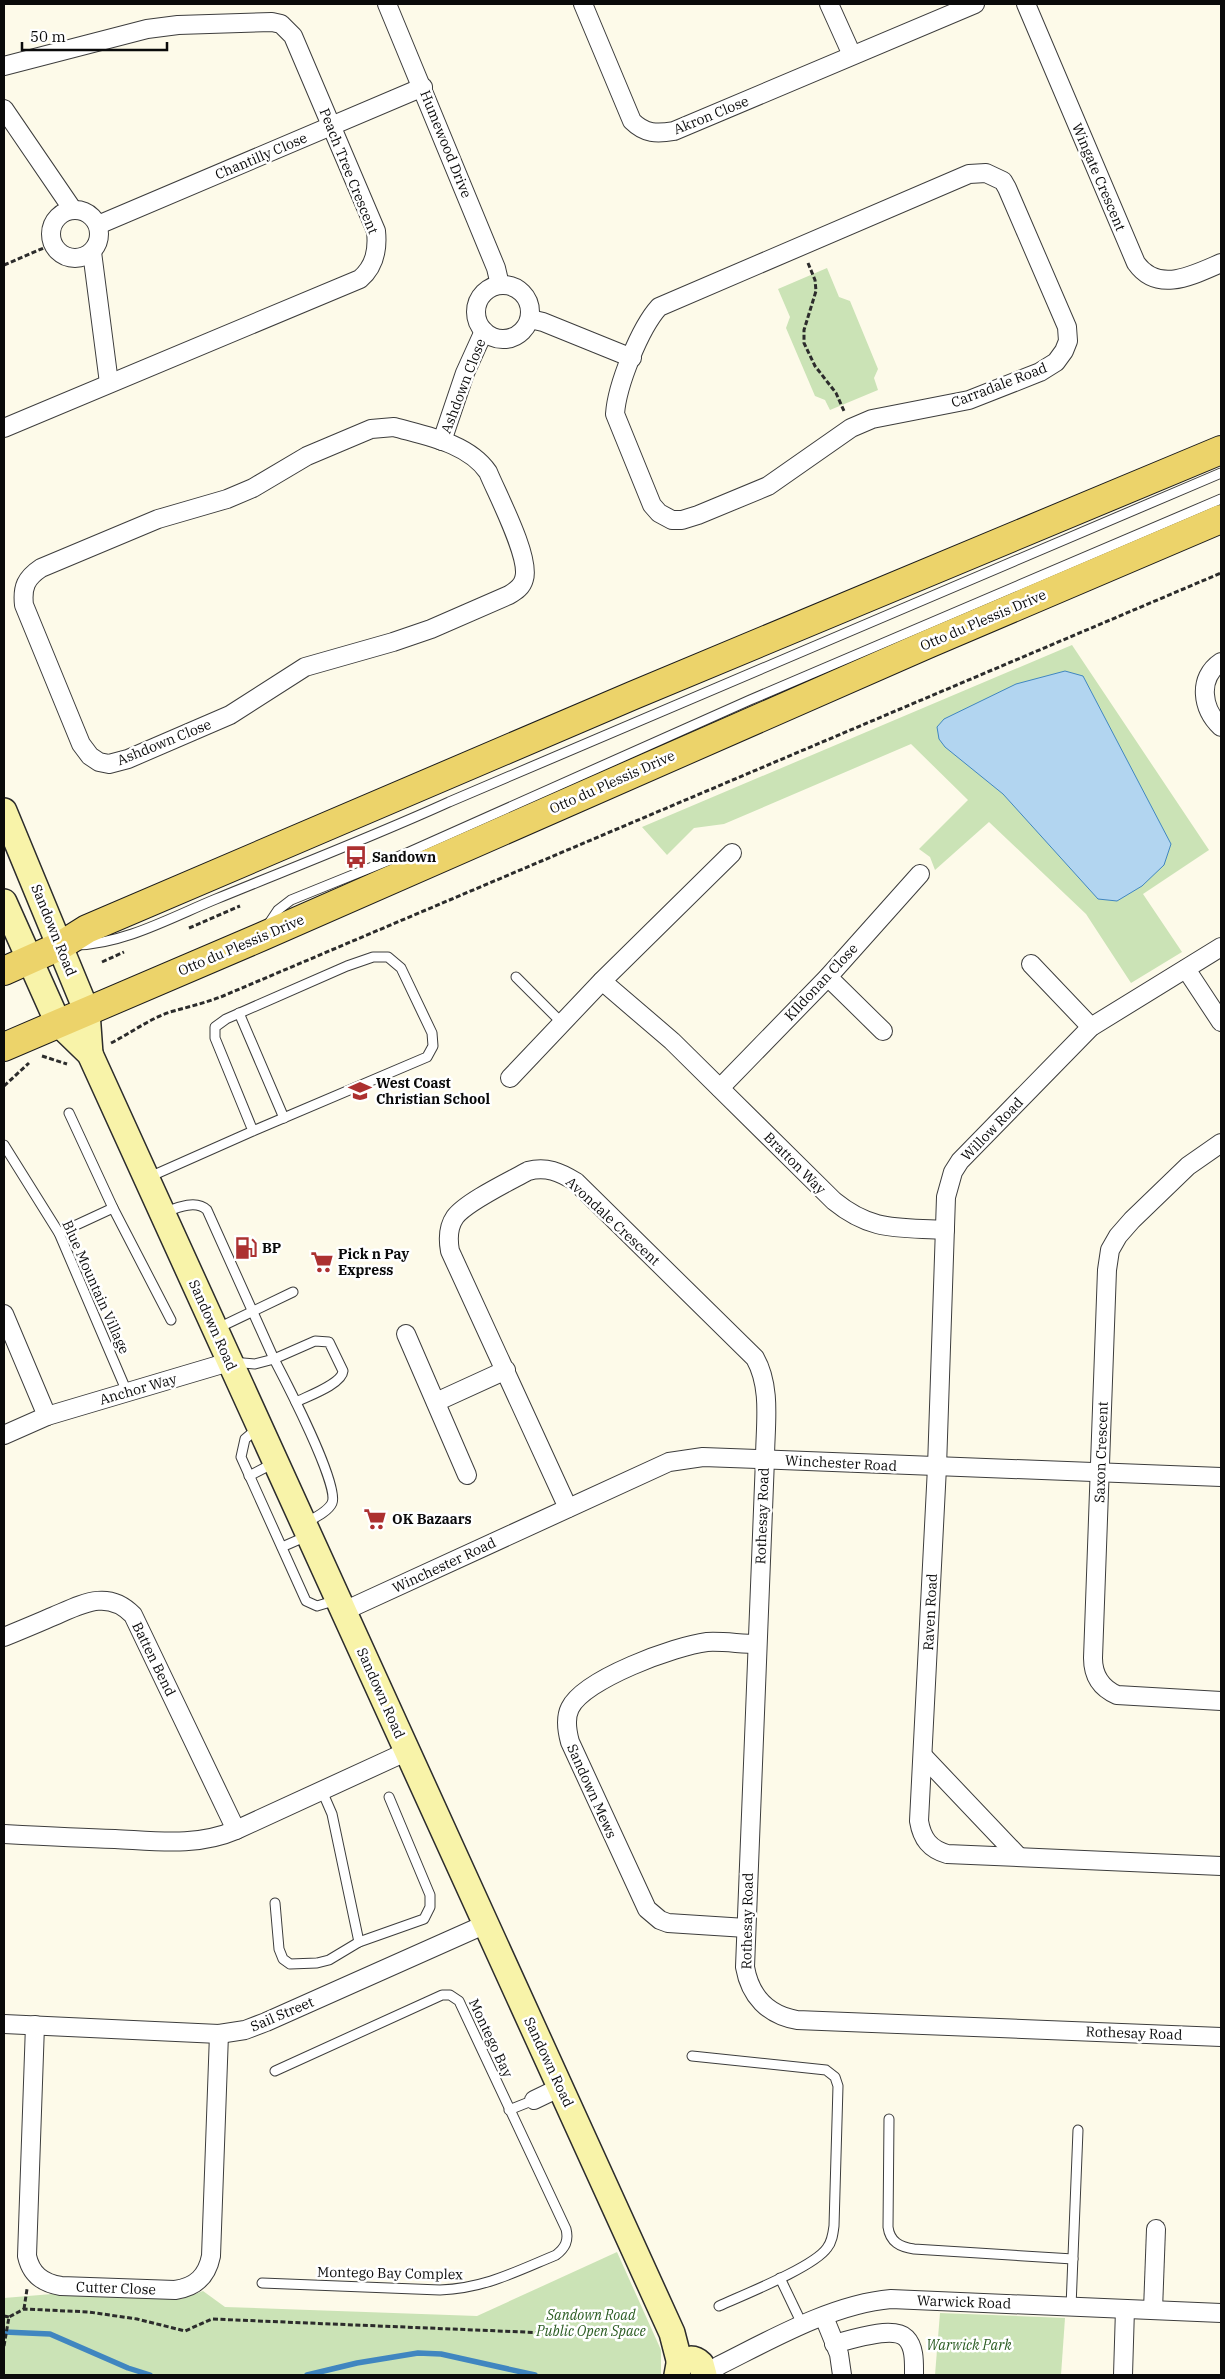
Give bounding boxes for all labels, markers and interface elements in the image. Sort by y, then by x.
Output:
scale bar [22,20,168,52]
text: 50 m [30,27,66,46]
street label: Humewood Drive [416,88,476,200]
street label: Akron Close [671,92,751,138]
street label: Peach Tree Crescent [316,105,383,237]
street label: Wingate Crescent [1068,120,1130,234]
street label: Chantilly Close [212,128,310,184]
street label: Ashdown Close [437,336,489,436]
street label: Carradale Road [949,358,1050,412]
street label: Otto du Plessis Drive [917,585,1049,655]
street label: Ashdown Close [114,715,214,769]
street label: Otto du Plessis Drive [547,746,677,818]
bus stop icon: Sandown [343,844,369,870]
place label: Sandown [372,848,436,866]
street label: Sandown Road [27,881,81,979]
street label: Otto du Plessis Drive [175,910,307,980]
street label: KIldonan Close [780,939,862,1025]
place label: West Coast Christian School [376,1074,490,1108]
school or university icon: West Coast Christian School [347,1078,373,1104]
street label: Willow Road [957,1093,1027,1165]
street label: Bratton Way [760,1128,830,1198]
street label: Avondale Crescent [562,1173,664,1269]
street label: Blue Mountain Village [58,1217,134,1357]
fuel station icon: BP [233,1235,259,1261]
place label: BP [262,1239,282,1257]
place label: Pick n Pay Express [338,1245,409,1279]
supermarket icon: Pick n Pay Express [309,1249,335,1275]
street label: Sandown Road [185,1277,241,1374]
street label: Anchor Way [97,1369,179,1409]
street label: Saxon Crescent [1090,1401,1112,1503]
street label: Winchester Road [785,1451,898,1475]
street label: Rothesay Road [751,1467,773,1565]
supermarket icon: OK Bazaars [362,1506,388,1532]
place label: OK Bazaars [392,1510,472,1528]
street label: Winchester Road [389,1533,499,1597]
street label: Raven Road [919,1572,941,1651]
street label: Batten Bend [128,1619,180,1700]
street label: Sandown Road [353,1645,409,1742]
street label: Sandown Mews [563,1741,621,1841]
street label: Rothesay Road [737,1872,757,1970]
street label: Sail Street [248,1993,316,2035]
street label: Montego Bay [465,1996,517,2081]
street label: Sandown Road [520,2014,578,2110]
street label: Rothesay Road [1085,2022,1183,2044]
street label: Montego Bay Complex [317,2263,463,2283]
street label: Cutter Close [76,2278,156,2298]
street label: Warwick Road [917,2291,1012,2313]
park label: Sandown Road Public Open Space [535,2306,646,2340]
park label: Warwick Park [926,2336,1012,2354]

